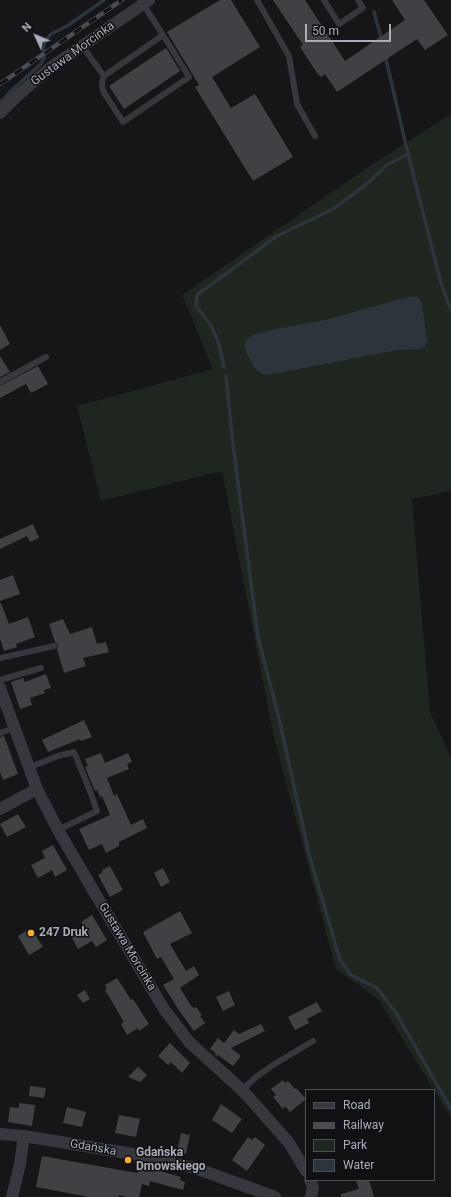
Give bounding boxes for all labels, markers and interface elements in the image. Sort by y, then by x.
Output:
north arrow [16,16,56,56]
scale bar [307,16,393,42]
street label: Gustawa Morcinka [28,19,118,89]
text: N [20,20,34,35]
text: 50 m [312,24,339,38]
street label: Gustawa Morcinka [95,901,159,993]
place label: 247 Druk [39,926,88,940]
marker: 247 Druk [26,928,36,938]
legend [305,1089,435,1181]
text: Road [343,1098,371,1112]
text: Railway [343,1118,384,1132]
street label: Gdańska [69,1137,117,1159]
text: Park [343,1138,367,1152]
place label: Gdańska Dmowskiego [136,1146,206,1174]
marker: Gdańska Dmowskiego [123,1155,133,1165]
text: Water [343,1158,374,1172]

